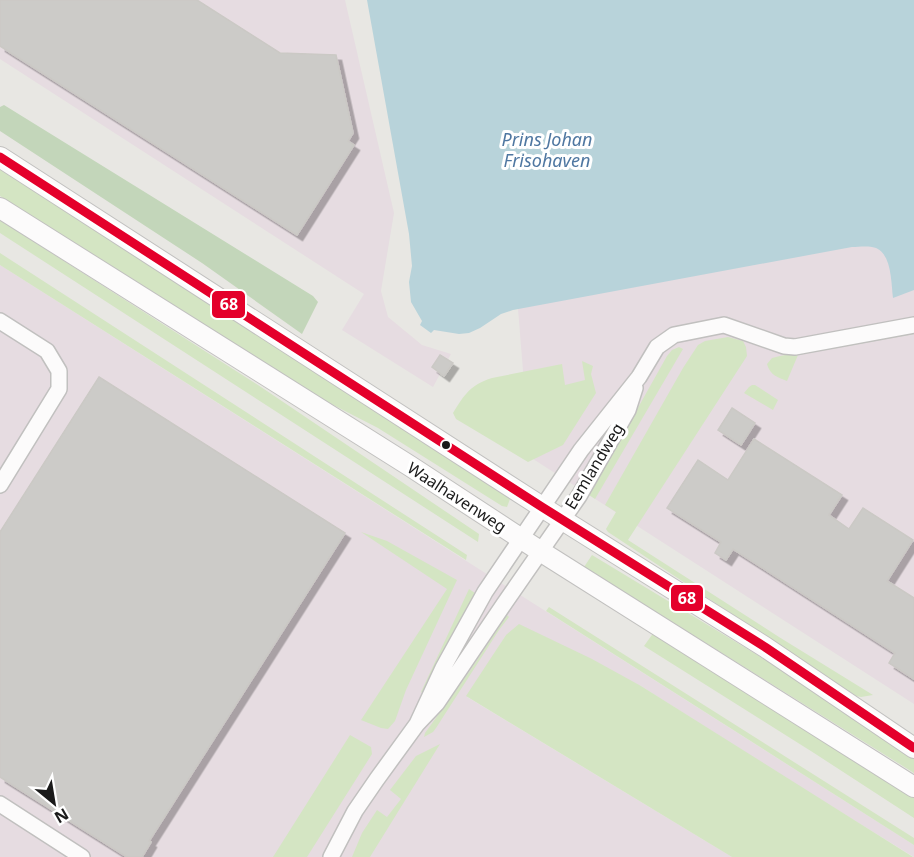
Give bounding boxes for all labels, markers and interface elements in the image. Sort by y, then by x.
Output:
water label: Prins Johan Frisohaven [501,127,593,172]
line badge: 68 [211,290,246,319]
text: 68 [220,293,238,315]
street label: Eemlandweg [560,419,628,513]
unlabelled marker [440,439,452,451]
street label: Waalhavenweg [403,457,511,537]
line badge: 68 [670,584,704,612]
text: 68 [678,587,696,609]
north arrow [24,773,84,833]
text: N [50,803,73,829]

